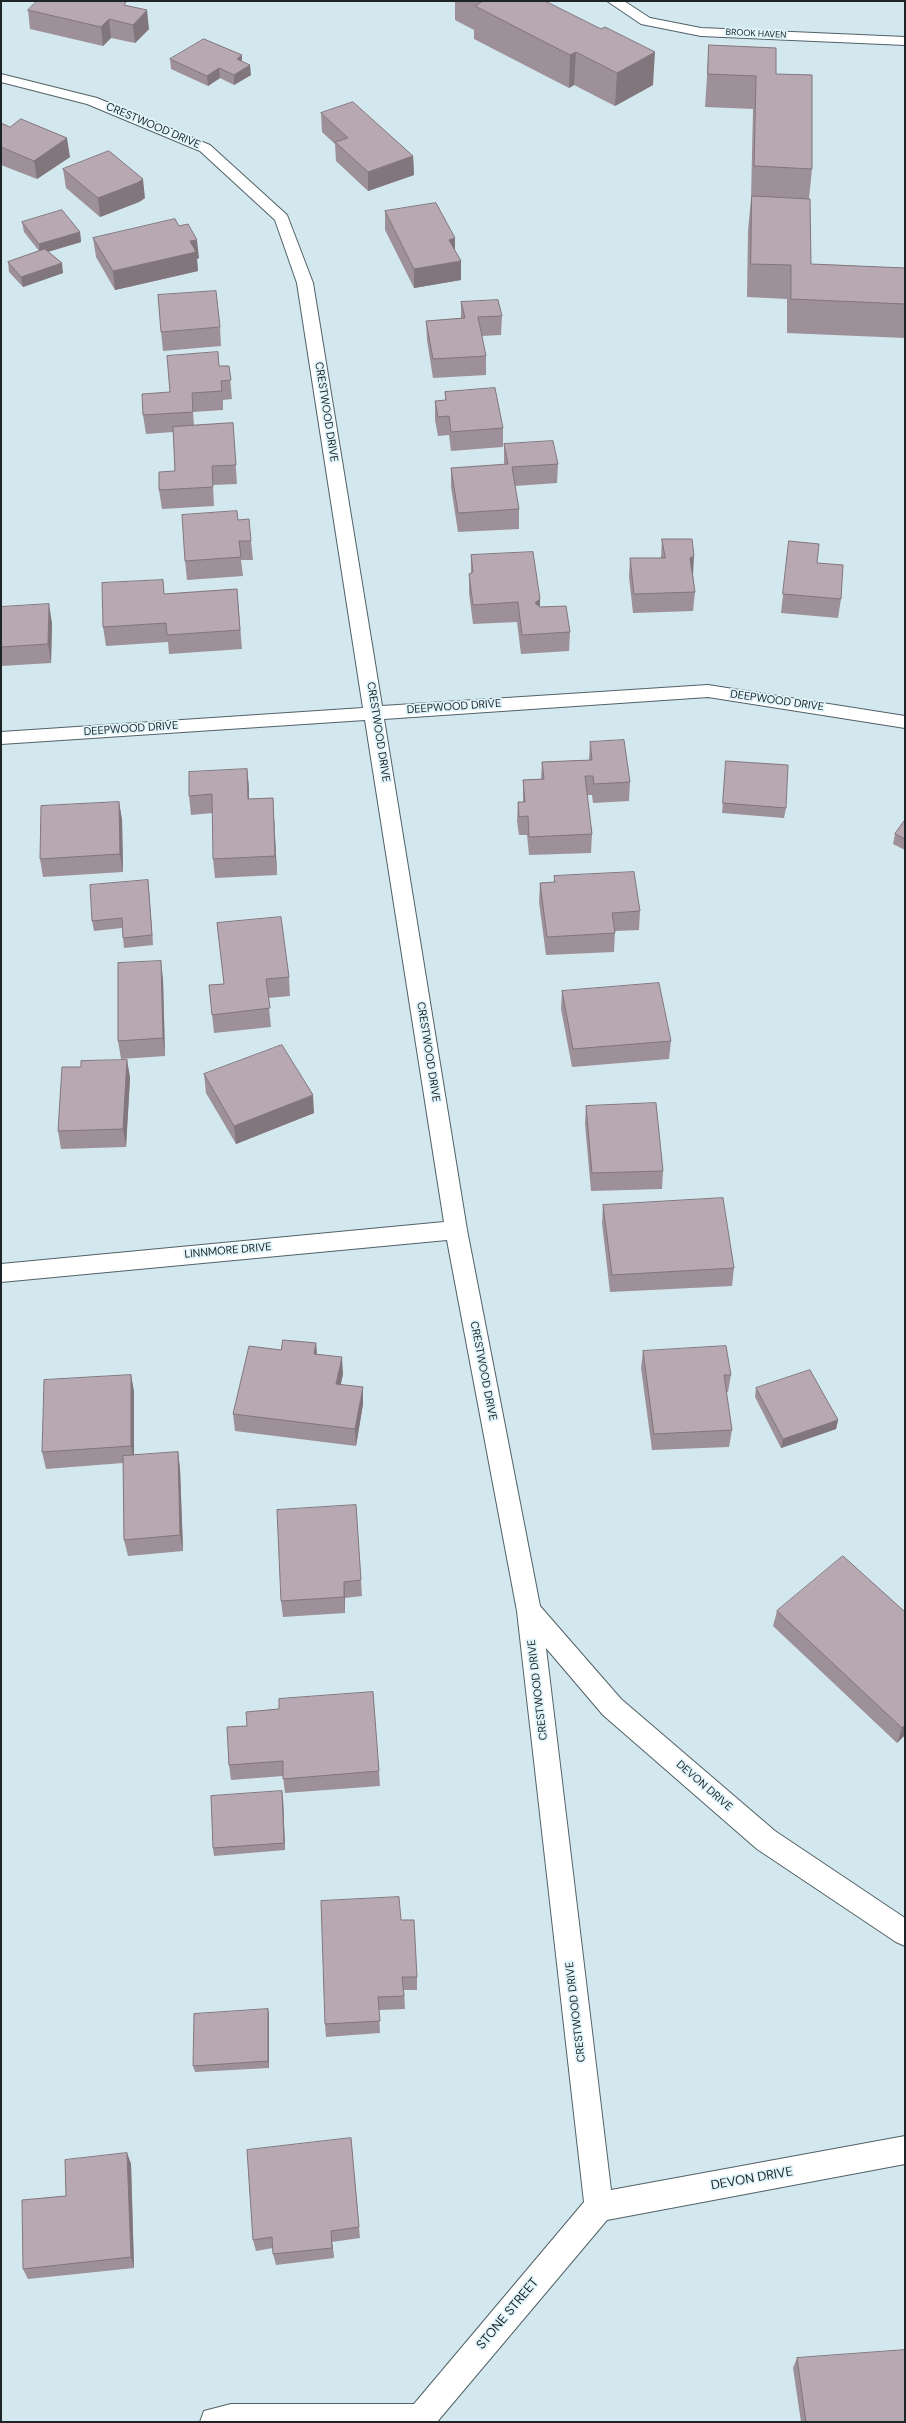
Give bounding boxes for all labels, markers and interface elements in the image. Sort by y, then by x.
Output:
street label: BROOK HAVEN [725,27,787,41]
street label: CRESTWOOD DRIVE [104,100,202,152]
street label: CRESTWOOD DRIVE [312,361,340,463]
street label: CRESTWOOD DRIVE [364,681,392,783]
street label: DEEPWOOD DRIVE [729,688,825,714]
street label: DEEPWOOD DRIVE [406,697,502,717]
street label: DEEPWOOD DRIVE [83,719,179,739]
street label: CRESTWOOD DRIVE [414,1001,442,1103]
street label: LINNMORE DRIVE [184,1241,272,1261]
street label: CRESTWOOD DRIVE [467,1320,499,1422]
street label: CRESTWOOD DRIVE [525,1639,551,1741]
street label: DEVON DRIVE [673,1758,735,1814]
street label: CRESTWOOD DRIVE [563,1961,589,2063]
street label: DEVON DRIVE [710,2164,794,2194]
street label: STONE STREET [474,2275,542,2353]

